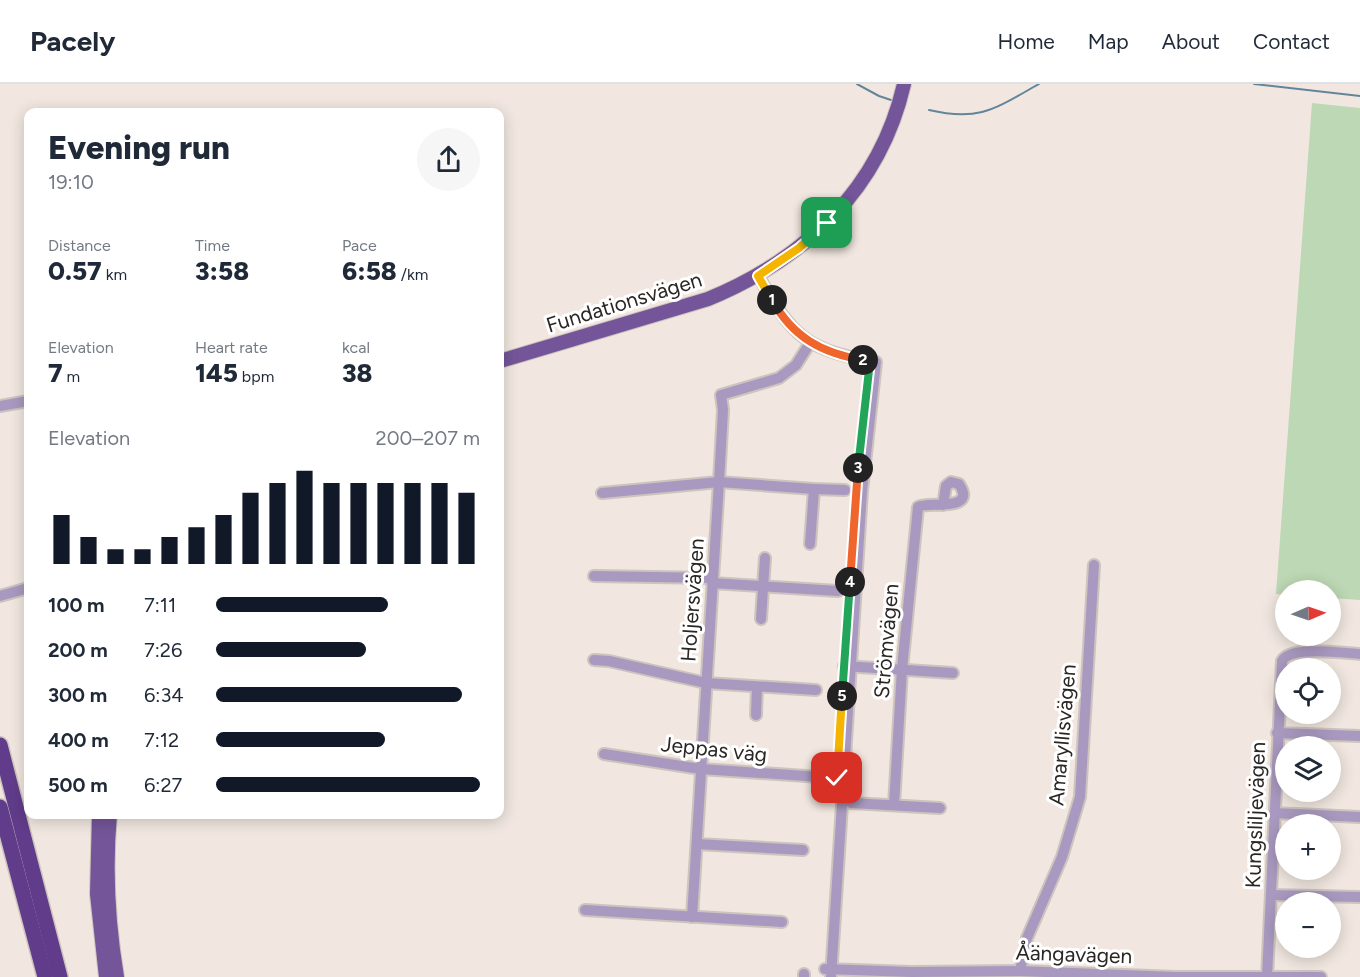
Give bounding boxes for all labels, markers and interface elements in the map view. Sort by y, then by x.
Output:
text: Pacely [30,24,115,58]
text: Home [998,29,1055,54]
text: Map [1088,29,1129,54]
text: About [1162,29,1220,54]
text: Contact [1253,29,1330,54]
text: Evening run [48,128,230,167]
button: share [417,128,480,191]
text: 19:10 [48,170,94,194]
pin [801,197,852,248]
icon: arrive [810,206,843,239]
text: Distance [48,236,111,255]
text: Time [195,236,230,255]
text: Pace [342,236,377,255]
text: 0.57 [48,255,102,287]
text: 3:58 [195,255,249,287]
text: 6:58 [342,255,397,287]
text: km [102,265,127,284]
text: /km [397,265,428,284]
street label: Fundationsvägen [543,266,705,338]
pin: 1 [757,285,787,315]
text: 1 [769,290,775,309]
text: Elevation [48,338,114,357]
text: Heart rate [195,338,268,357]
text: kcal [342,338,370,357]
pin: 2 [848,345,878,375]
text: 2 [858,350,868,369]
text: 7 [48,357,63,389]
text: 145 [195,357,238,389]
text: 38 [342,357,372,389]
text: m [63,367,80,386]
text: bpm [238,367,274,386]
text: Elevation [48,426,130,450]
text: 200–207 m [375,426,480,450]
pin: 3 [843,453,873,483]
text: 3 [854,458,862,477]
street label: Holjersvägen [675,537,709,663]
pin: 4 [835,567,865,597]
text: 4 [845,572,855,591]
north arrow [1275,580,1341,646]
map controls [1275,580,1341,958]
street label: Strömvägen [869,583,903,699]
text: 100 m [48,593,105,617]
text: 7:11 [144,593,176,617]
text: 200 m [48,638,108,662]
text: 7:26 [144,638,182,662]
button: locate [1275,658,1341,724]
street label: Amaryllisvägen [1043,663,1081,807]
pin: 5 [827,681,857,711]
text: 300 m [48,683,107,707]
text: 6:34 [144,683,184,707]
text: 5 [837,686,847,705]
text: 400 m [48,728,109,752]
text: 7:12 [144,728,179,752]
street label: Jeppas väg [660,731,768,767]
button: layers [1275,736,1341,802]
street label: Kungsliljevägen [1240,741,1270,889]
pin [811,752,862,803]
icon: check [820,761,853,794]
text: 500 m [48,773,108,797]
text: 6:27 [144,773,182,797]
button: + [1275,814,1341,880]
button: − [1275,892,1341,958]
street label: Åängavägen [1015,939,1133,969]

